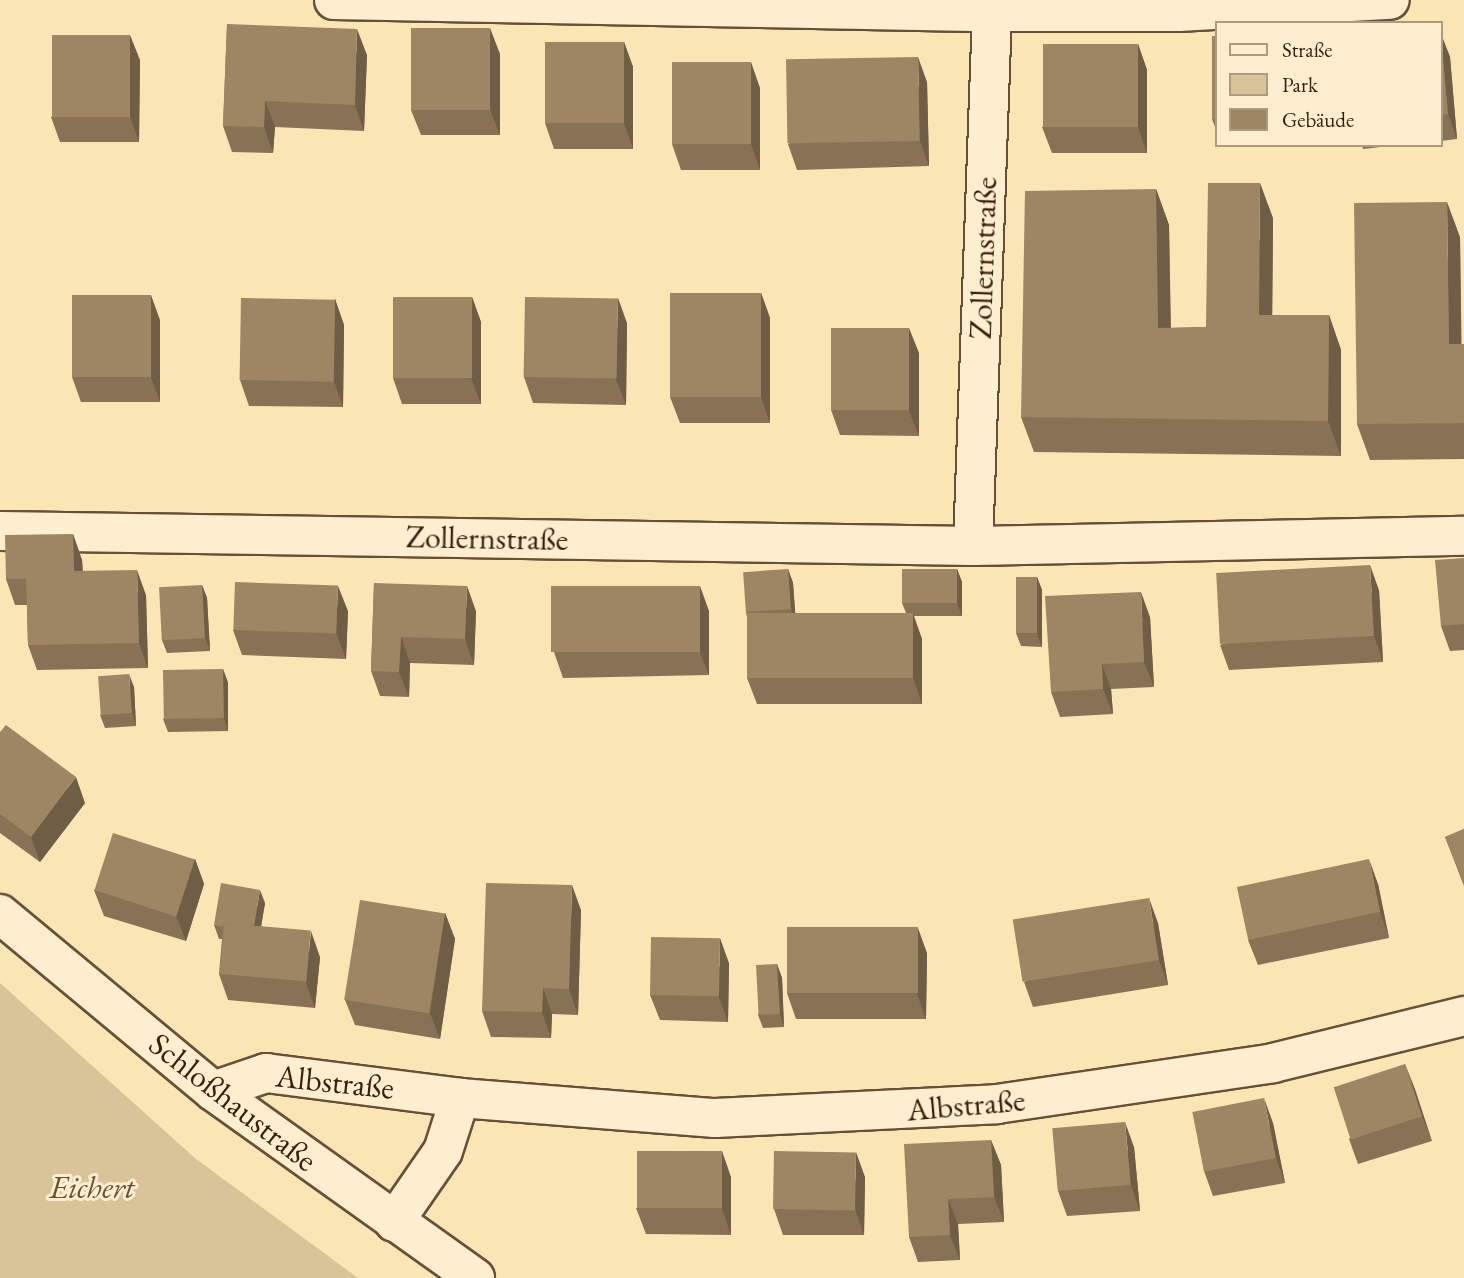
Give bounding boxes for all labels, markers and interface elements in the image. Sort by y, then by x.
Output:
legend [1216,21,1443,147]
text: Straße [1282,36,1333,63]
text: Park [1282,71,1318,98]
text: Gebäude [1282,106,1354,133]
street label: Zollernstraße [961,176,1005,340]
street label: Zollernstraße [405,517,569,559]
street label: Schloßhaustraße [141,1025,325,1179]
street label: Albstraße [274,1057,396,1107]
street label: Albstraße [905,1081,1027,1129]
park label: Eichert [50,1168,134,1206]

